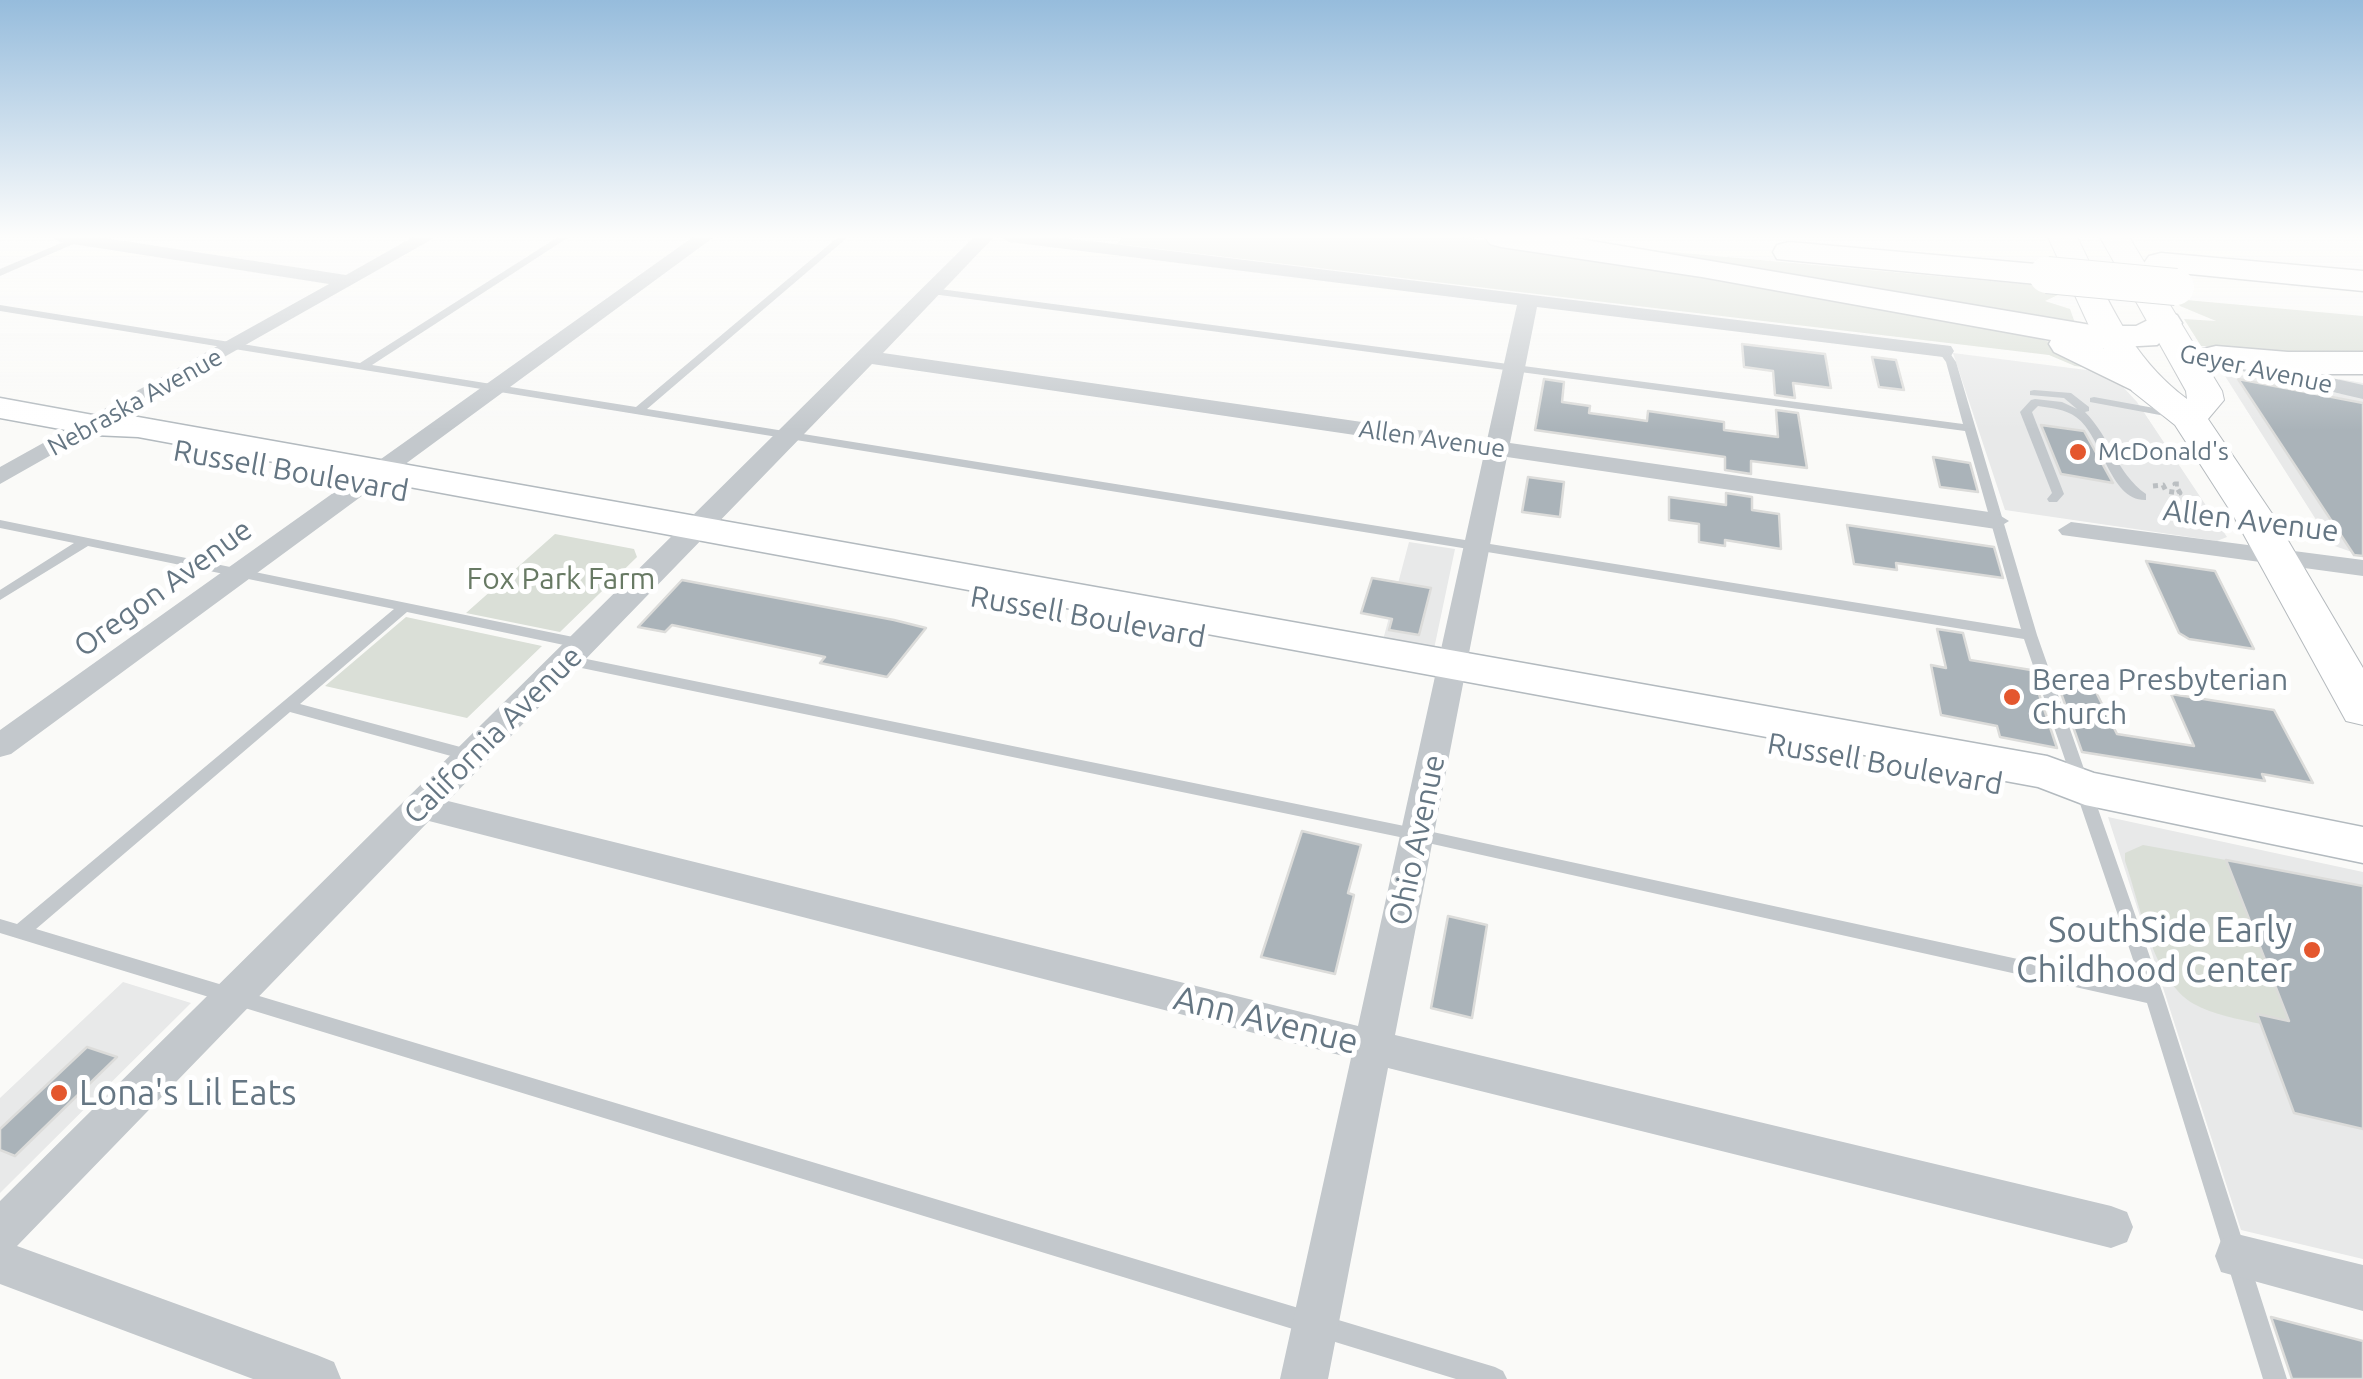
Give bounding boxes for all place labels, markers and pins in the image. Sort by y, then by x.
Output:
place label: McDonald's [2098,437,2229,467]
marker: McDonald's [2067,441,2089,463]
place label: Berea Presbyterian Church [2032,662,2288,732]
marker: Berea Presbyterian Church [2001,686,2023,708]
place label: SouthSide Early Childhood Center [2016,909,2292,991]
marker: SouthSide Early Childhood Center [2301,939,2323,961]
place label: Lona's Lil Eats [79,1072,296,1114]
marker: Lona's Lil Eats [48,1082,70,1104]

